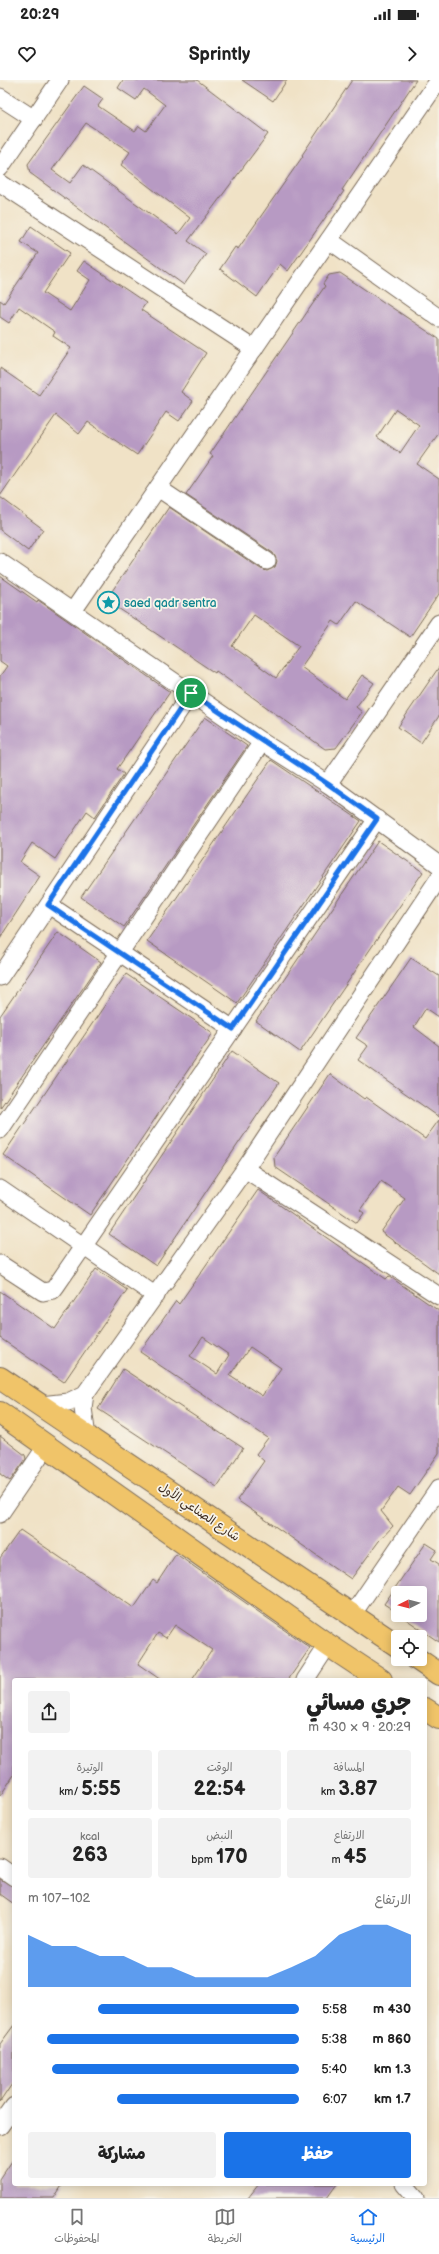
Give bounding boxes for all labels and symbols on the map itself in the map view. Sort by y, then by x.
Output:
place icon: saed qadr sentra [95,590,121,616]
place label: saed qadr sentra [124,596,217,611]
pin [174,676,208,710]
street label: شارع الصناعي الأول [154,1478,243,1547]
north arrow [391,1586,427,1622]

